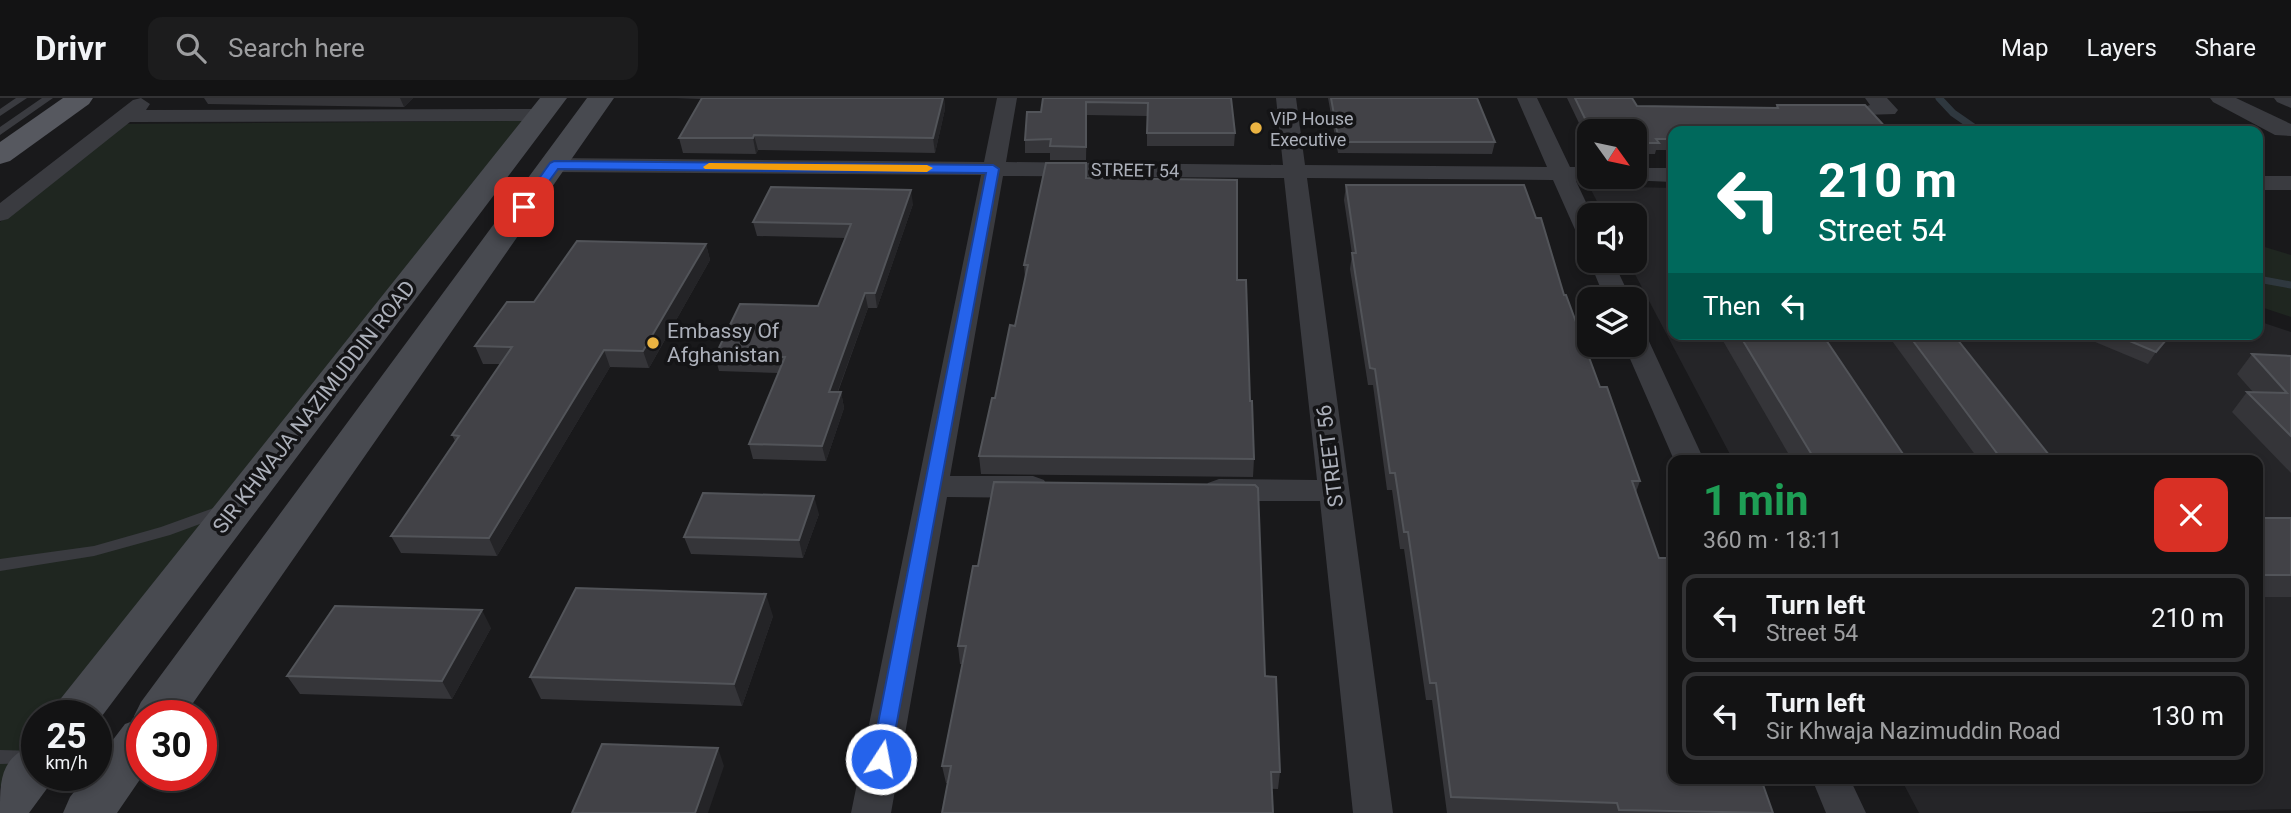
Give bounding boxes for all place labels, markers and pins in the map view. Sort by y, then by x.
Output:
place label: ViP House Executive [1270,108,1354,150]
marker: ViP House Executive [1248,120,1264,136]
pin [494,177,554,237]
place label: Embassy Of Afghanistan [667,319,780,367]
marker: Embassy Of Afghanistan [645,335,661,351]

